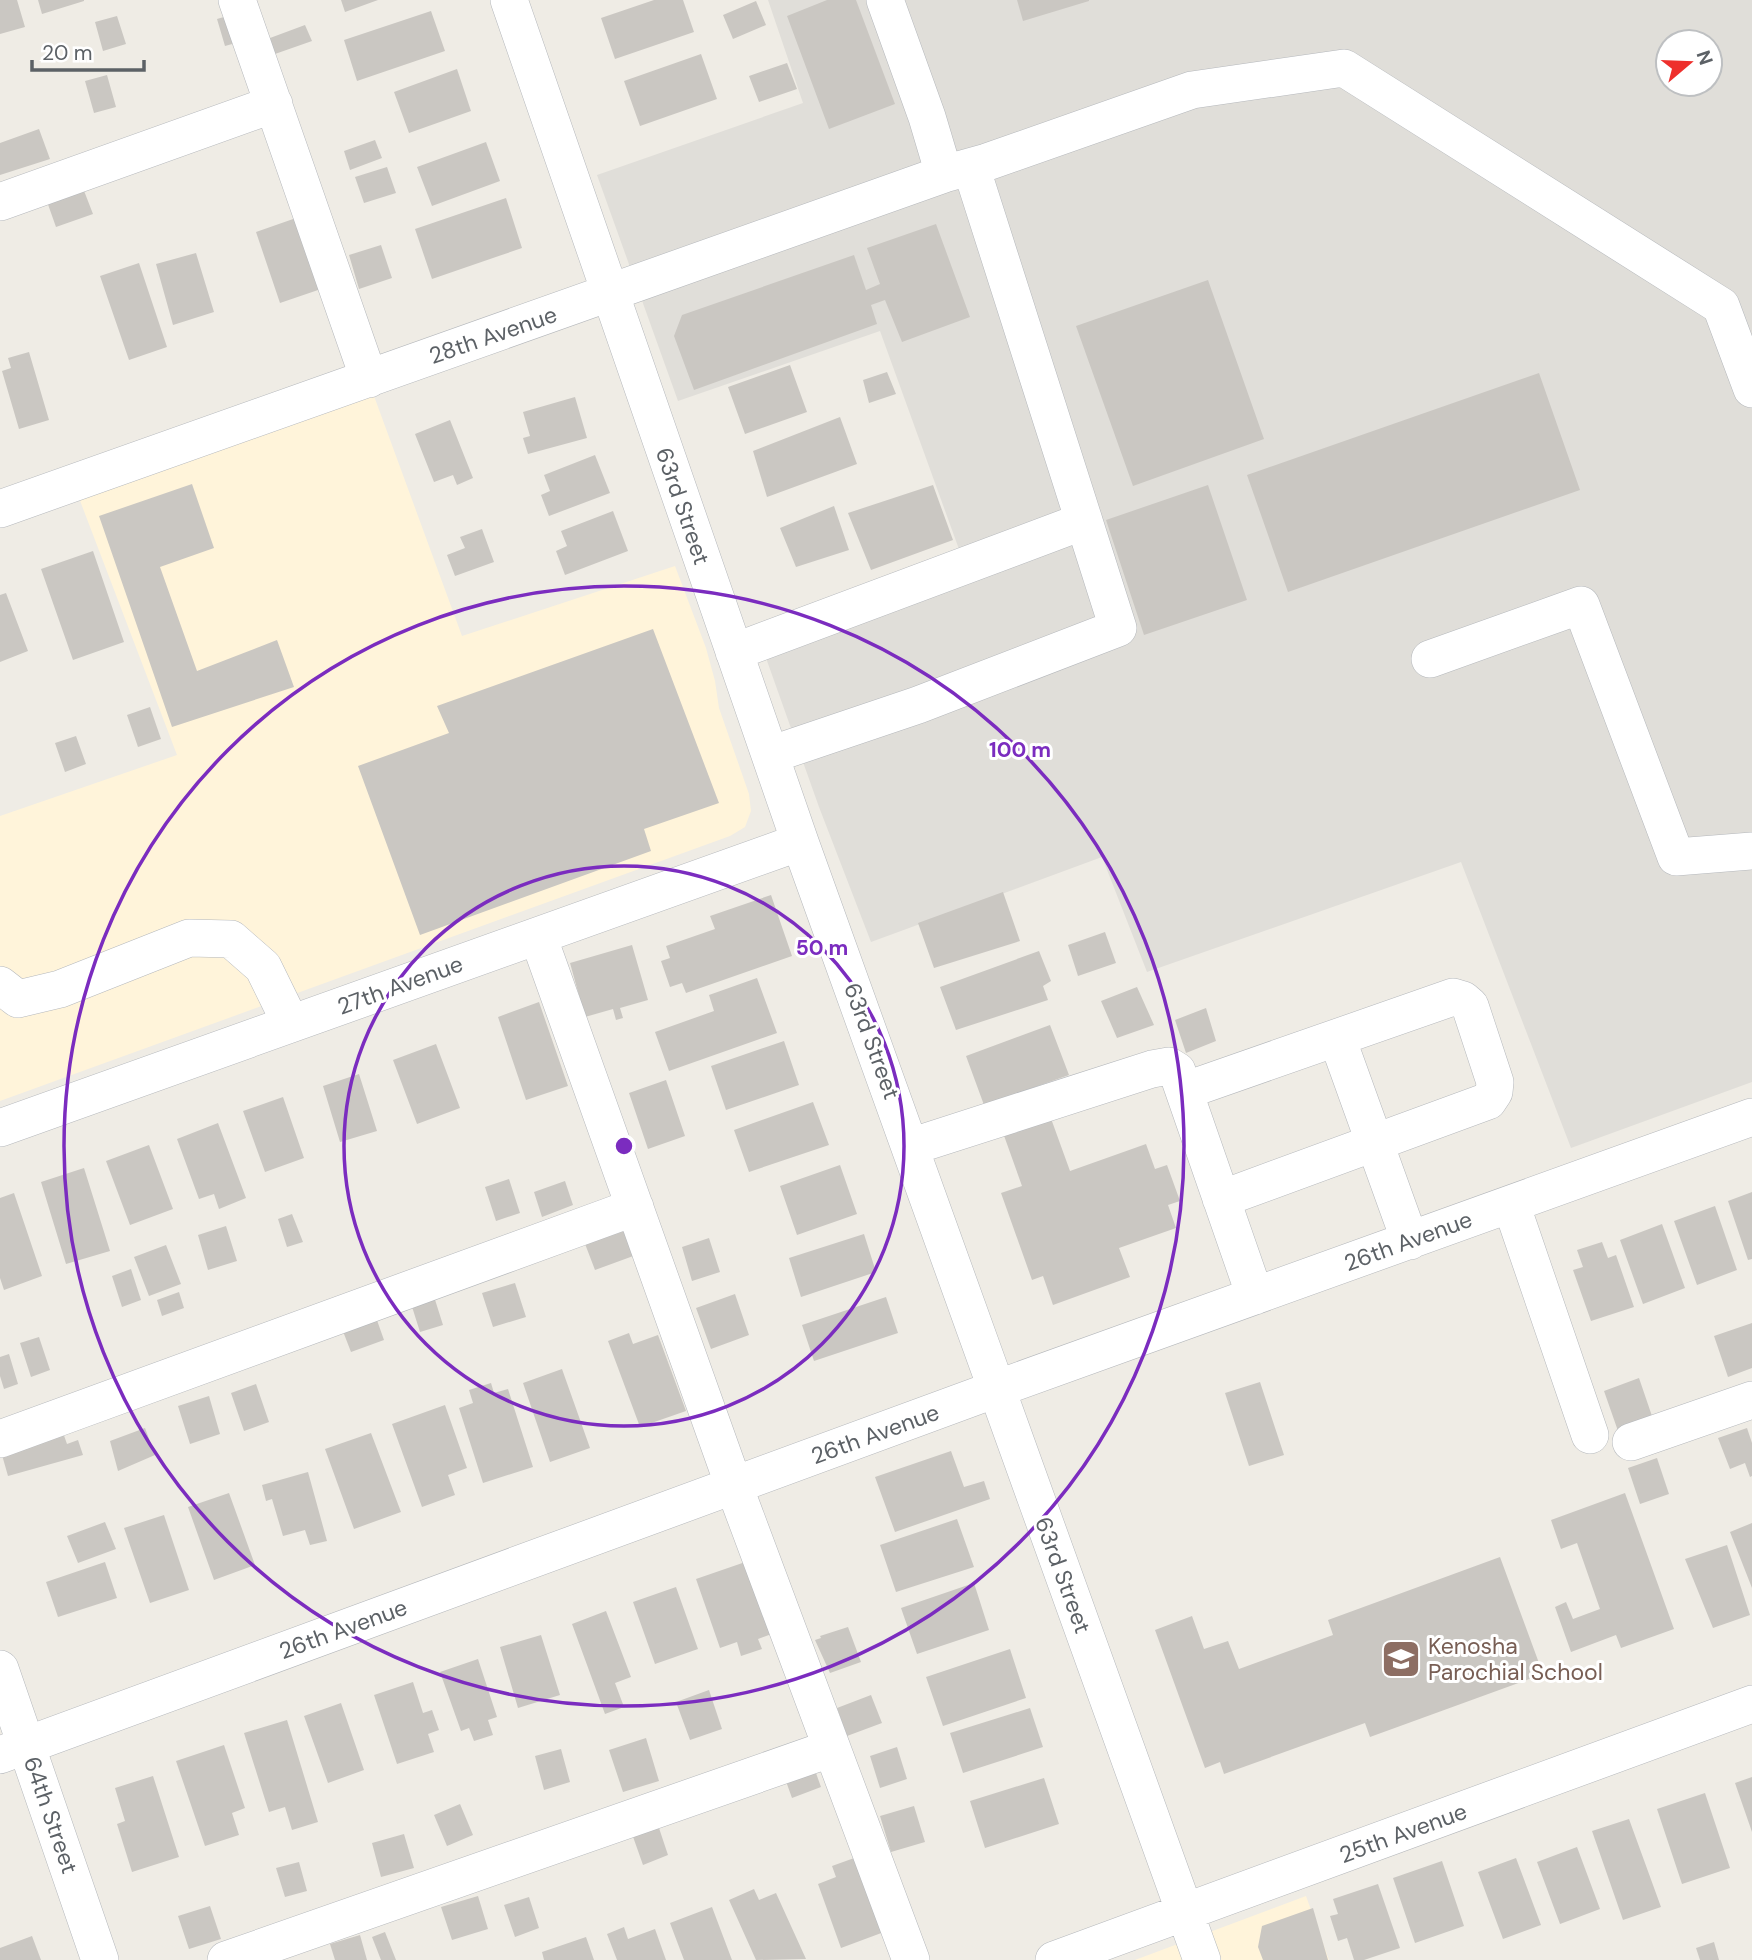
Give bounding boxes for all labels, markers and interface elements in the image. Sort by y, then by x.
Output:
scale bar [32,28,144,72]
north arrow [1654,28,1724,98]
text: 20 m [42,39,93,67]
text: N [1691,47,1719,68]
street label: 28th Avenue [425,299,561,371]
street label: 63rd Street [649,444,717,568]
text: 100 m [989,736,1051,764]
text: 50 m [796,934,848,962]
street label: 27th Avenue [333,948,467,1022]
street label: 63rd Street [837,979,907,1103]
centre of rings [612,1134,636,1158]
street label: 26th Avenue [1340,1204,1476,1278]
street label: 26th Avenue [807,1397,943,1471]
street label: 63rd Street [1028,1513,1098,1637]
street label: 26th Avenue [275,1592,411,1666]
place label: Kenosha Parochial School [1428,1631,1603,1687]
school or university icon: Kenosha Parochial School [1380,1638,1422,1680]
street label: 64th Street [17,1752,85,1878]
street label: 25th Avenue [1335,1796,1471,1870]

